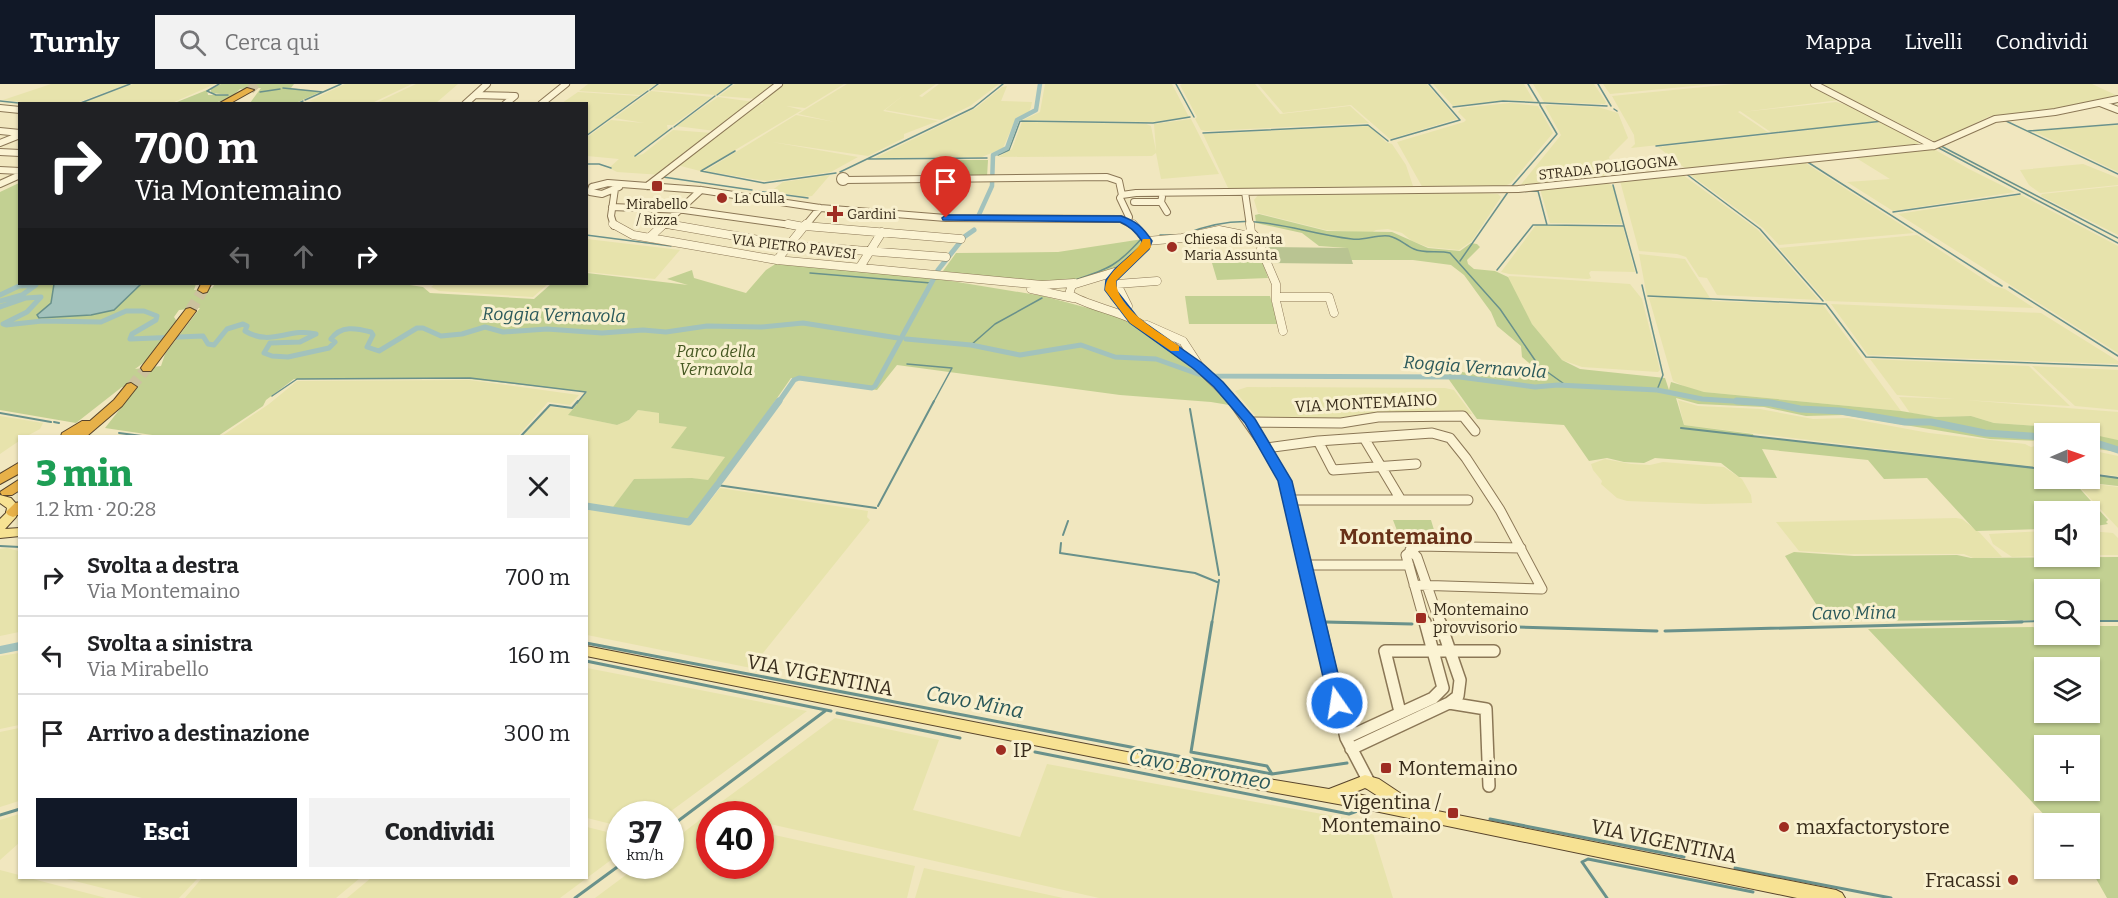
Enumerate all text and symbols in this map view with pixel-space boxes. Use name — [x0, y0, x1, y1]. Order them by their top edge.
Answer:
search box — [155, 15, 575, 69]
text: Turnly — [30, 26, 119, 59]
icon: search — [176, 26, 209, 59]
text: Cerca qui — [224, 29, 319, 56]
text: Mappa — [1805, 29, 1872, 55]
text: Livelli — [1905, 29, 1962, 55]
text: Condividi — [1995, 29, 2088, 55]
text: 700 m — [135, 124, 258, 174]
icon: right — [36, 126, 114, 204]
street label: STRADA POLIGOGNA — [1538, 152, 1678, 184]
pin — [920, 156, 971, 218]
icon: arrive — [929, 165, 962, 198]
text: Via Montemaino — [135, 175, 342, 207]
marker: Mirabello / Rizza — [650, 179, 664, 193]
place label: La Culla — [734, 190, 785, 207]
marker: La Culla — [715, 191, 729, 205]
place label: Mirabello / Rizza — [626, 196, 688, 229]
place label: Gardini — [847, 206, 896, 223]
marker: Gardini — [828, 207, 842, 221]
street label: VIA PIETRO PAVESI — [731, 231, 857, 263]
place label: Chiesa di Santa Maria Assunta — [1184, 231, 1283, 264]
icon: left — [224, 240, 257, 273]
icon: ahead — [287, 240, 320, 273]
icon: right — [350, 240, 383, 273]
marker: Chiesa di Santa Maria Assunta — [1165, 240, 1179, 254]
water label: Roggia Vernavola — [482, 303, 626, 327]
park label: Parco della Vernavola — [676, 342, 756, 379]
water label: Roggia Vernavola — [1403, 351, 1547, 383]
street label: VIA MONTEMAINO — [1294, 390, 1438, 416]
north arrow — [2034, 423, 2100, 489]
map controls — [2034, 423, 2100, 879]
text: 3 min — [36, 452, 132, 496]
button: close — [507, 455, 570, 518]
text: 1.2 km · 20:28 — [36, 497, 157, 521]
button: sound — [2034, 501, 2100, 567]
district label: Montemaino — [1339, 523, 1473, 550]
text: Svolta a destra — [87, 552, 239, 579]
icon: right — [36, 561, 69, 594]
text: 700 m — [506, 564, 570, 591]
text: Via Montemaino — [87, 579, 240, 603]
button: search — [2034, 579, 2100, 645]
place label: Montemaino provvisorio — [1433, 600, 1529, 637]
water label: Cavo Mina — [1811, 601, 1897, 625]
marker: Montemaino provvisorio — [1414, 611, 1428, 625]
text: Svolta a sinistra — [87, 630, 253, 657]
icon: left — [36, 639, 69, 672]
text: 160 m — [509, 642, 570, 669]
street label: VIA VIGENTINA — [745, 649, 896, 701]
text: Via Mirabello — [87, 657, 209, 681]
button: layers — [2034, 657, 2100, 723]
position arrow — [1305, 671, 1369, 735]
water label: Cavo Mina — [924, 680, 1026, 724]
icon: arrive — [36, 717, 69, 750]
text: Arrivo a destinazione — [87, 720, 310, 747]
text: 300 m — [504, 720, 570, 747]
button: + — [2034, 735, 2100, 801]
place label: IP — [1013, 738, 1032, 762]
water label: Cavo Borromeo — [1127, 742, 1273, 796]
marker: IP — [994, 743, 1008, 757]
place label: Montemaino — [1398, 756, 1518, 780]
marker: Montemaino — [1379, 761, 1393, 775]
place label: Vigentina / Montemaino — [1321, 790, 1442, 837]
button: Esci — [36, 798, 297, 867]
button: Condividi — [309, 798, 570, 867]
speed limit sign: 40 — [696, 801, 774, 879]
marker: Vigentina / Montemaino — [1446, 806, 1460, 820]
button: − — [2034, 813, 2100, 879]
street label: VIA VIGENTINA — [1589, 814, 1740, 868]
text: 37 — [628, 815, 662, 851]
place label: maxfactorystore — [1796, 815, 1950, 839]
marker: maxfactorystore — [1777, 820, 1791, 834]
text: km/h — [626, 846, 664, 864]
place label: Fracassi — [1925, 868, 2001, 892]
marker: Fracassi — [2006, 873, 2020, 887]

